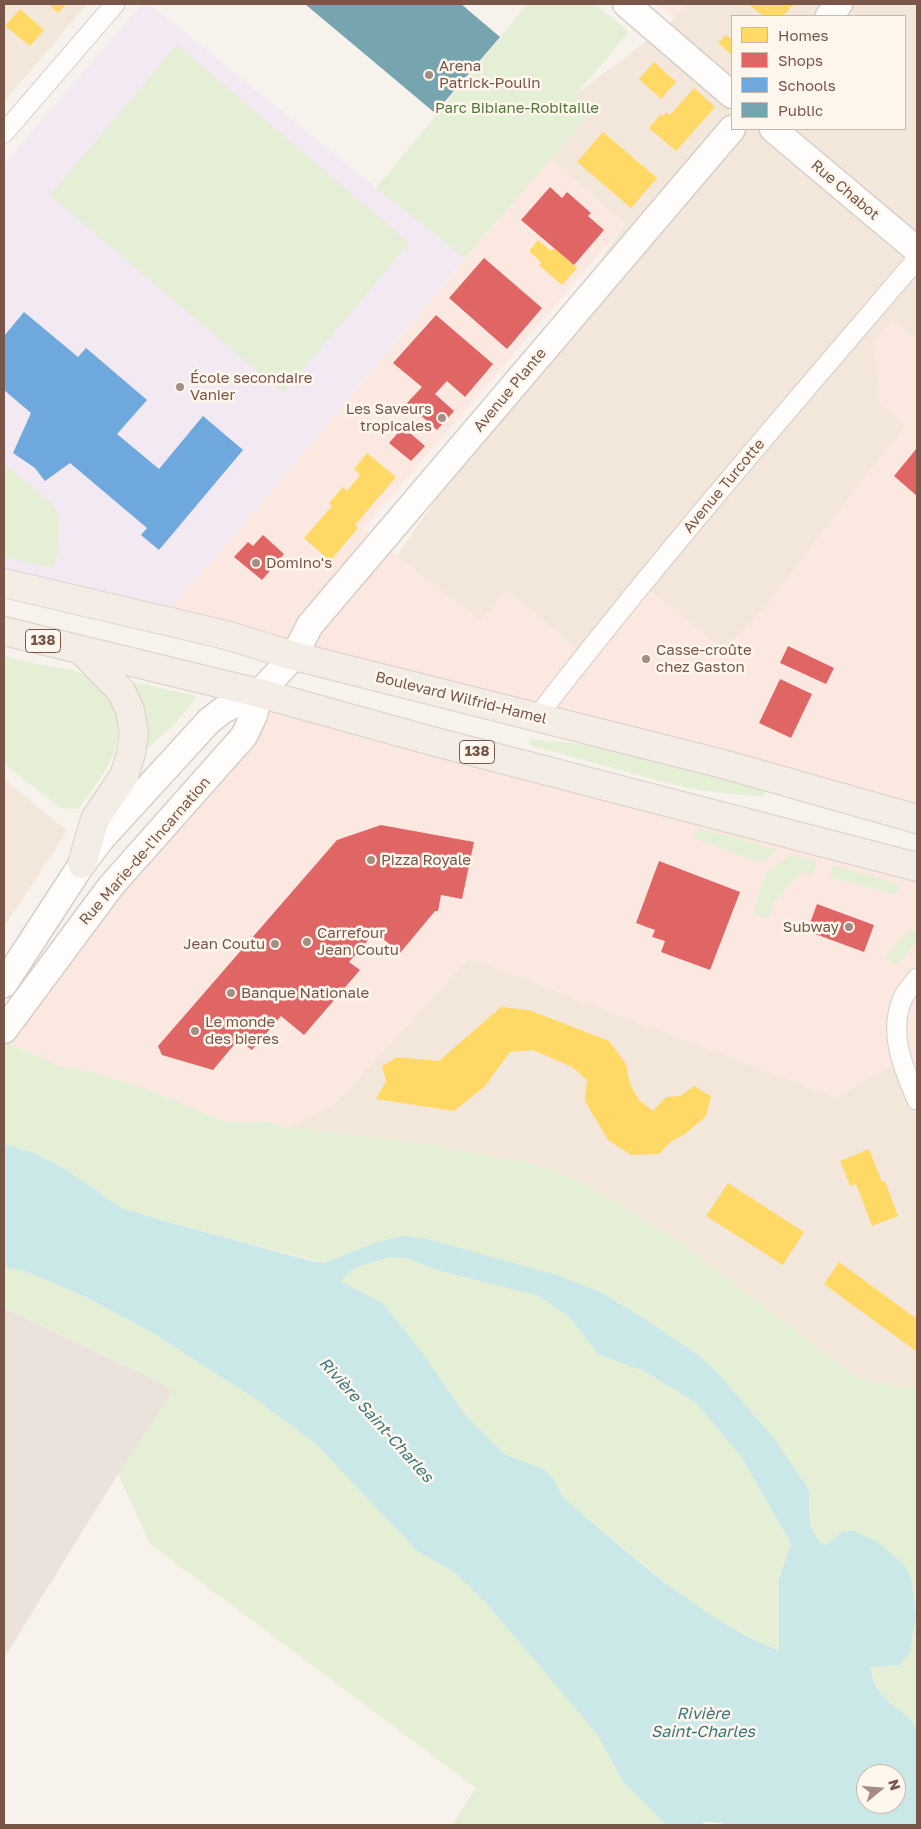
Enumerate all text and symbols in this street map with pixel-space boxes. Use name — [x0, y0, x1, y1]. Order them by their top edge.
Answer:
legend — [731, 15, 906, 130]
text: Homes — [778, 26, 828, 44]
text: Shops — [778, 51, 823, 69]
place label: Arena Patrick-Poulin — [439, 57, 540, 92]
marker: Arena Patrick-Poulin — [423, 69, 435, 81]
text: Schools — [778, 76, 836, 94]
park label: Parc Bibiane-Robitaille — [435, 99, 599, 117]
text: Public — [778, 101, 823, 119]
street label: Rue Chabot — [807, 156, 883, 224]
street label: Avenue Plante — [470, 345, 550, 435]
place label: École secondaire Vanier — [190, 369, 312, 404]
marker: École secondaire Vanier — [174, 381, 186, 393]
place label: Les Saveurs tropicales — [346, 400, 432, 435]
marker: Les Saveurs tropicales — [436, 412, 448, 424]
street label: Avenue Turcotte — [679, 435, 769, 537]
place label: Domino's — [266, 554, 332, 572]
marker: Domino's — [250, 557, 262, 569]
road number: 138 — [26, 630, 60, 652]
place label: Casse-croûte chez Gaston — [656, 641, 752, 676]
marker: Casse-croûte chez Gaston — [640, 653, 652, 665]
street label: Boulevard Wilfrid-Hamel — [373, 668, 549, 728]
road number: 138 — [460, 740, 494, 764]
street label: Rue Marie-de-l'Incarnation — [76, 773, 214, 929]
place label: Pizza Royale — [381, 851, 471, 869]
marker: Pizza Royale — [365, 854, 377, 866]
place label: Subway — [783, 918, 839, 936]
marker: Subway — [843, 921, 855, 933]
place label: Carrefour Jean Coutu — [317, 924, 399, 959]
place label: Jean Coutu — [183, 935, 265, 953]
marker: Carrefour Jean Coutu — [301, 936, 313, 948]
marker: Jean Coutu — [269, 938, 281, 950]
place label: Banque Nationale — [241, 984, 369, 1002]
marker: Banque Nationale — [225, 987, 237, 999]
place label: Le monde des bieres — [205, 1013, 279, 1048]
marker: Le monde des bieres — [189, 1025, 201, 1037]
water label: Rivière Saint-Charles — [315, 1354, 437, 1486]
water label: Rivière Saint-Charles — [651, 1704, 755, 1742]
north arrow — [856, 1764, 906, 1814]
text: N — [885, 1777, 905, 1792]

